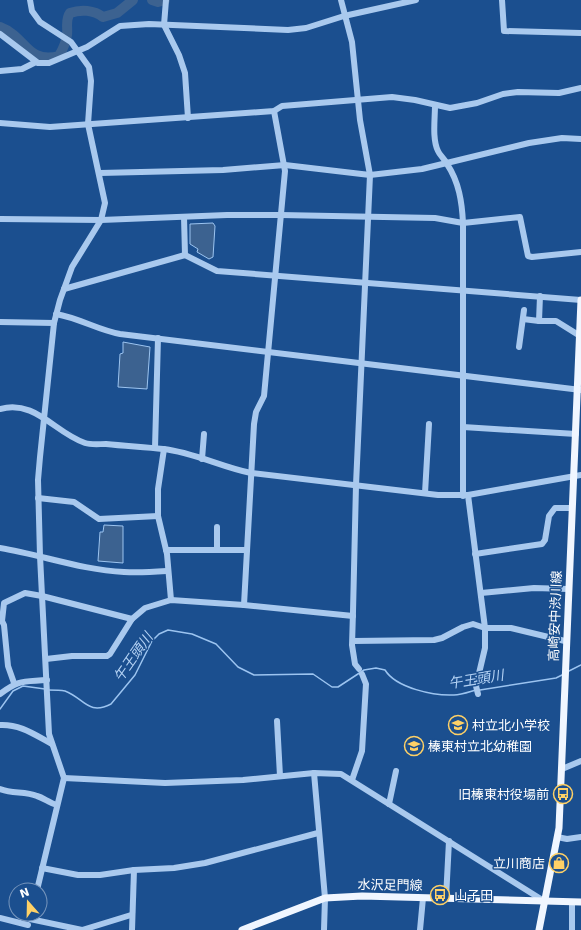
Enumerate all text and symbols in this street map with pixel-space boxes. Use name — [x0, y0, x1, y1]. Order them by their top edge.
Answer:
street label: 高崎安中渋川線 — [546, 570, 564, 662]
water label: 午王頭川 — [110, 628, 157, 685]
water label: 午王頭川 — [447, 666, 507, 691]
school or university icon: 村立北小学校 — [447, 714, 469, 736]
place label: 村立北小学校 — [472, 718, 550, 733]
school or university icon: 榛東村立北幼稚園 — [403, 735, 425, 757]
place label: 榛東村立北幼稚園 — [428, 739, 532, 754]
bus stop icon: 旧榛東村役場前 — [552, 783, 574, 805]
place label: 旧榛東村役場前 — [458, 787, 549, 802]
shop icon: 立川商店 — [548, 852, 570, 874]
place label: 立川商店 — [493, 856, 545, 871]
street label: 水沢足門線 — [357, 877, 423, 893]
north arrow — [8, 882, 48, 922]
bus stop icon: 山子田 — [429, 884, 451, 906]
text: N — [18, 885, 31, 901]
place label: 山子田 — [454, 888, 493, 903]

